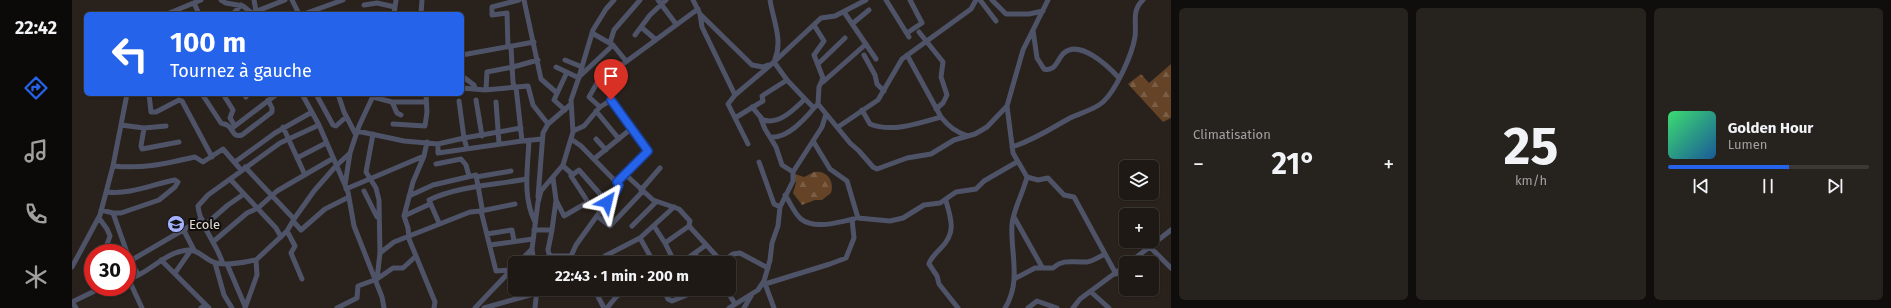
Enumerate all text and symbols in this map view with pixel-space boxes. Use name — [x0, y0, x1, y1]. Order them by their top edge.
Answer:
text: 22:42 — [15, 17, 57, 39]
text: 100 m — [170, 26, 246, 59]
icon: left — [104, 28, 156, 80]
pin — [594, 59, 628, 100]
text: Tournez à gauche — [170, 60, 312, 82]
icon: arrive — [600, 65, 622, 87]
icon: directions — [22, 74, 50, 102]
text: 25 — [1504, 115, 1558, 178]
text: Golden Hour — [1728, 119, 1813, 137]
text: Climatisation — [1193, 127, 1271, 142]
icon: music — [22, 137, 50, 165]
text: Lumen — [1728, 137, 1767, 152]
text: 21° — [1271, 146, 1316, 182]
text: − — [1193, 151, 1204, 178]
text: + — [1383, 151, 1394, 178]
map controls — [1119, 160, 1159, 296]
button: layers — [1119, 160, 1159, 200]
text: km/h — [1515, 173, 1547, 188]
icon: previous — [1690, 175, 1712, 197]
icon: pause — [1757, 175, 1779, 197]
icon: next — [1824, 175, 1846, 197]
position arrow — [586, 181, 628, 223]
icon: phone — [22, 200, 50, 228]
button: + — [1119, 208, 1159, 248]
school or university icon: Ecole — [166, 214, 186, 234]
place label: Ecole — [189, 217, 220, 232]
speed limit sign: 30 — [84, 244, 136, 296]
button: − — [1119, 256, 1159, 296]
icon: climate — [22, 263, 50, 291]
text: 22:43 · 1 min · 200 m — [555, 267, 689, 285]

